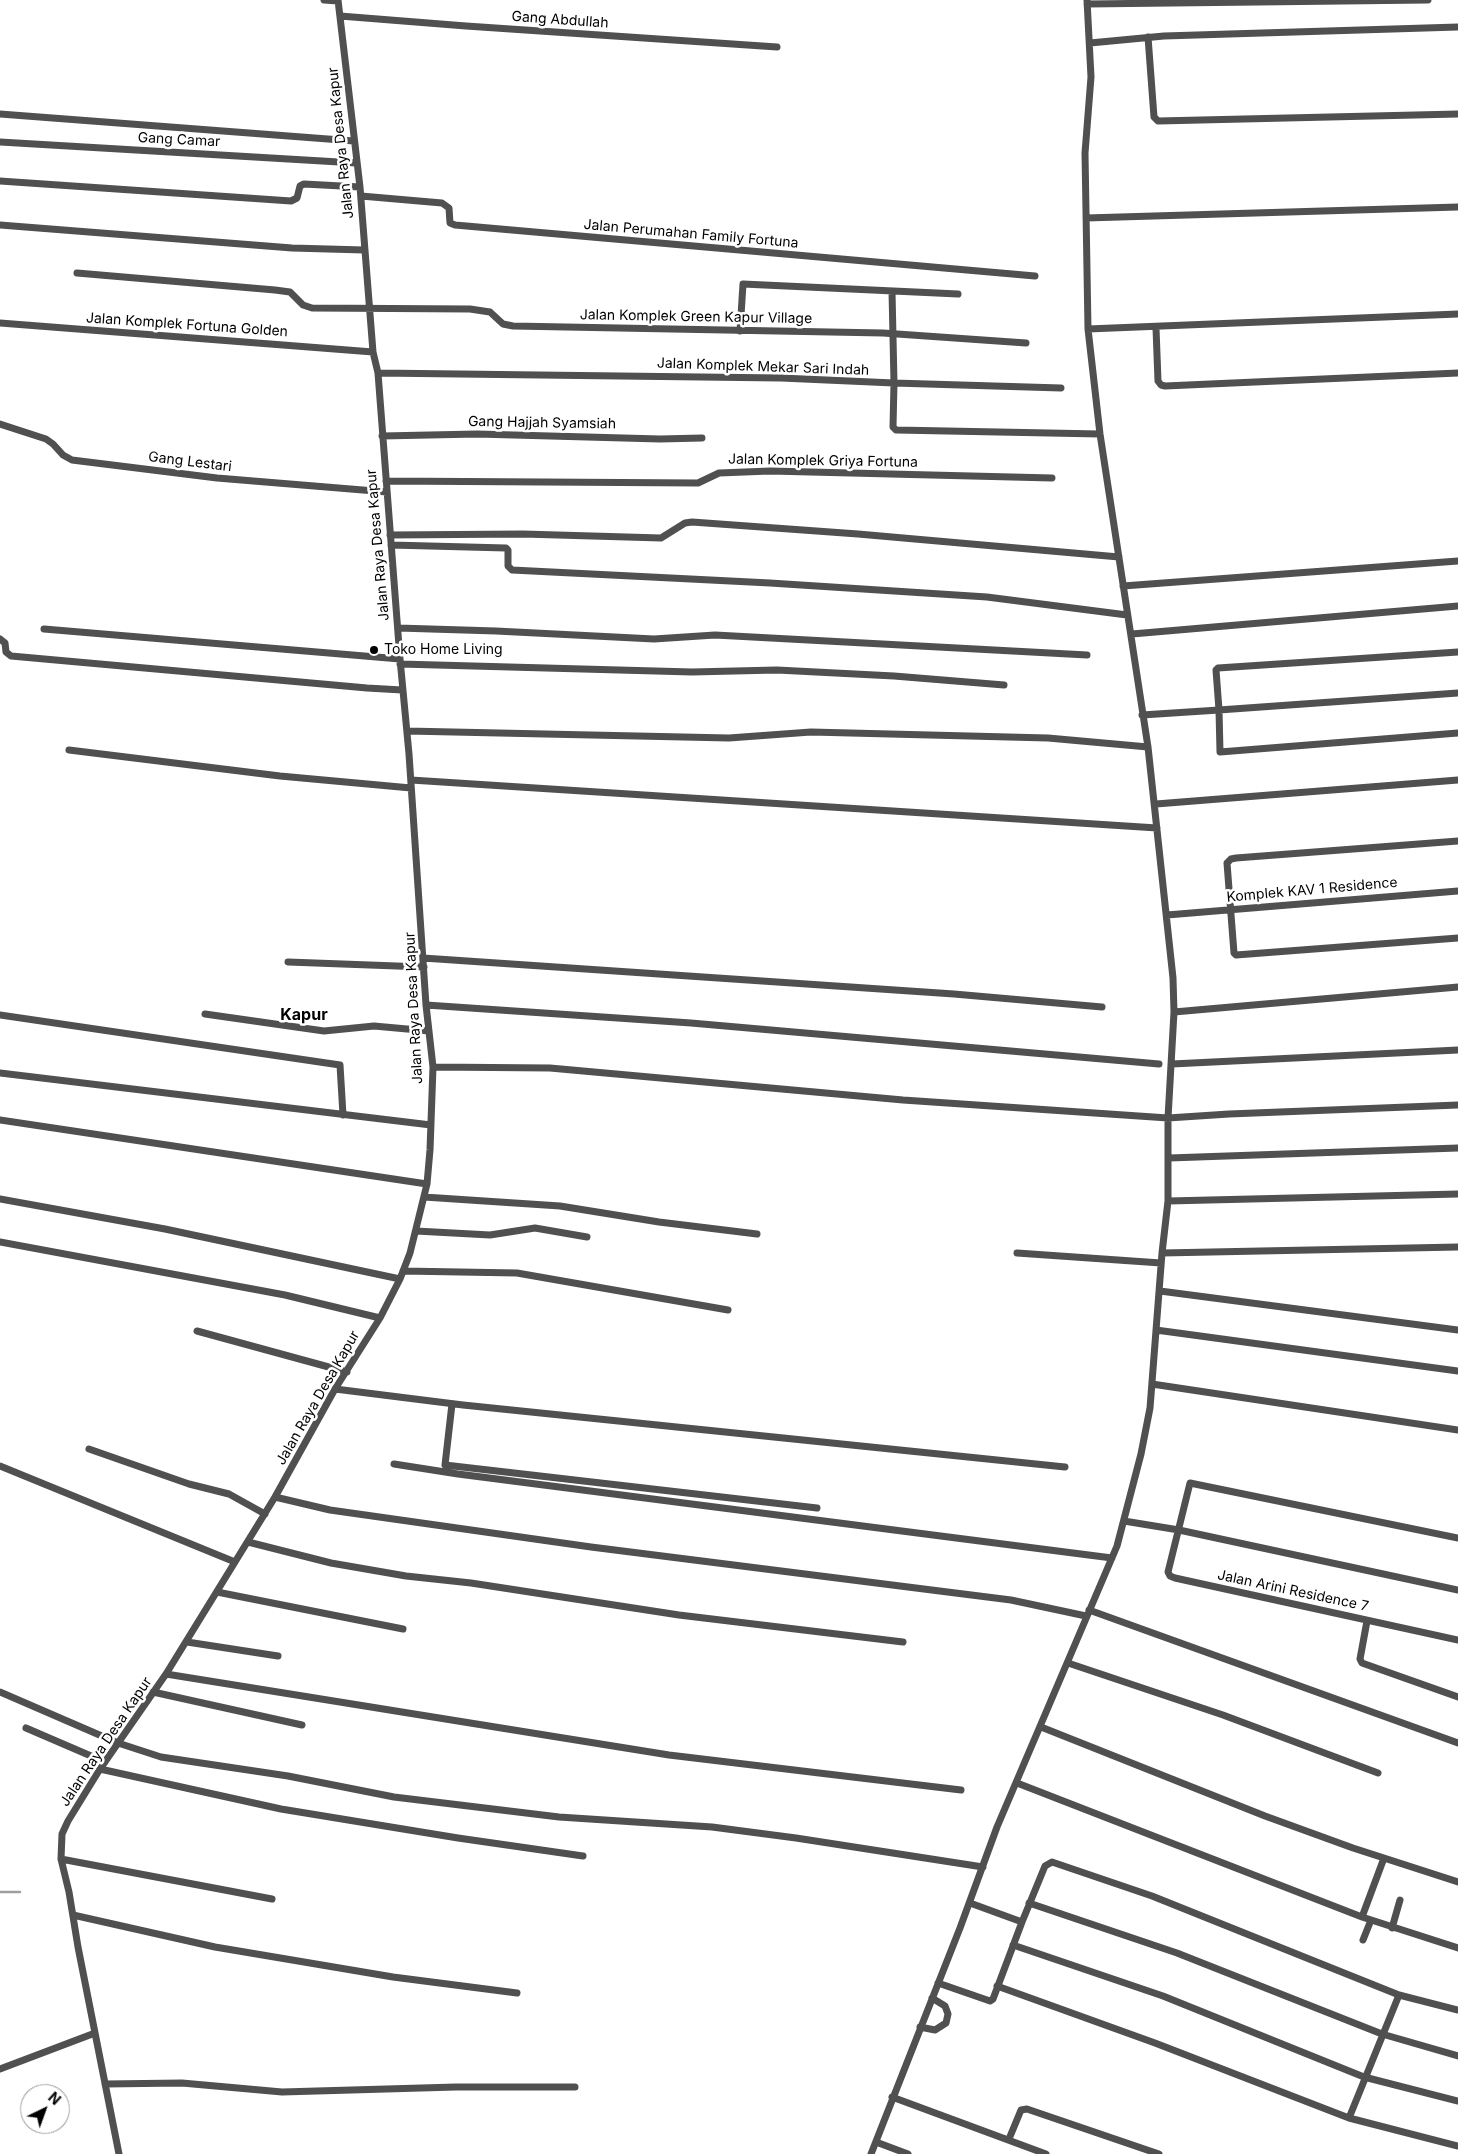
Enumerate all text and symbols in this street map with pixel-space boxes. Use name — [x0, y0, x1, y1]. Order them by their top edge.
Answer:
street label: Gang Abdullah — [511, 8, 609, 32]
street label: Jalan Raya Desa Kapur — [325, 66, 357, 220]
street label: Gang Camar — [137, 129, 221, 151]
street label: Jalan Perumahan Family Fortuna — [583, 216, 799, 252]
street label: Jalan Komplek Green Kapur Village — [580, 307, 812, 327]
street label: Jalan Komplek Fortuna Golden — [85, 310, 289, 340]
street label: Jalan Komplek Mekar Sari Indah — [657, 355, 869, 379]
street label: Gang Hajjah Syamsiah — [468, 413, 616, 433]
street label: Gang Lestari — [147, 449, 233, 475]
street label: Jalan Komplek Griya Fortuna — [728, 451, 918, 471]
street label: Jalan Raya Desa Kapur — [363, 468, 393, 622]
place label: Toko Home Living — [384, 642, 503, 658]
marker: Toko Home Living — [368, 644, 380, 656]
street label: Komplek KAV 1 Residence — [1226, 874, 1398, 906]
street label: Jalan Raya Desa Kapur — [402, 931, 426, 1085]
district label: Kapur — [280, 1005, 328, 1025]
street label: Jalan Raya Desa Kapur — [273, 1328, 363, 1468]
street label: Jalan Arini Residence 7 — [1216, 1567, 1370, 1615]
street label: Jalan Raya Desa Kapur — [56, 1674, 156, 1810]
north arrow — [20, 2084, 70, 2134]
text: N — [45, 2088, 64, 2108]

